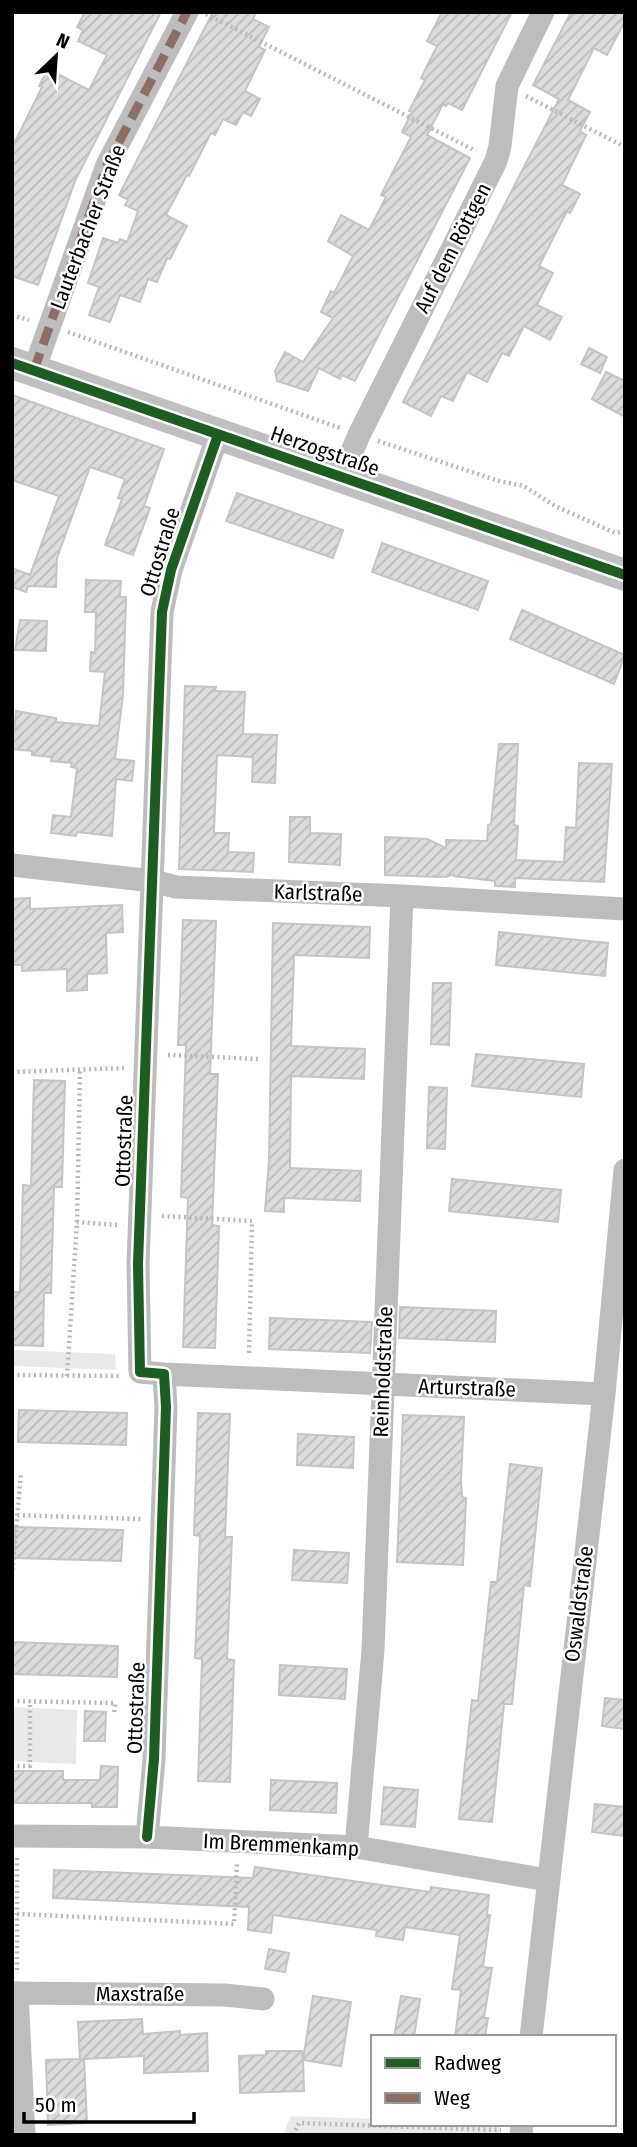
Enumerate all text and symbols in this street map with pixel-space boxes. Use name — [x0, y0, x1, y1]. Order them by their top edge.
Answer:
north arrow — [21, 21, 91, 91]
text: N — [53, 28, 73, 54]
street label: Lauterbacher Straße — [45, 141, 131, 313]
street label: Auf dem Röttgen — [409, 179, 497, 317]
street label: Herzogstraße — [267, 420, 383, 482]
street label: Ottostraße — [134, 504, 186, 600]
street label: Karlstraße — [273, 878, 363, 908]
street label: Ottostraße — [109, 1095, 139, 1187]
street label: Reinholdstraße — [368, 1306, 398, 1438]
street label: Arturstraße — [418, 1373, 516, 1403]
street label: Oswaldstraße — [559, 1545, 599, 1663]
street label: Ottostraße — [121, 1662, 151, 1754]
street label: Im Bremmenkamp — [202, 1828, 360, 1862]
street label: Maxstraße — [96, 1981, 184, 2007]
legend — [371, 2035, 616, 2126]
text: Radweg — [434, 2050, 501, 2076]
scale bar — [24, 2080, 194, 2124]
text: Weg — [434, 2085, 470, 2111]
text: 50 m — [35, 2092, 77, 2118]

